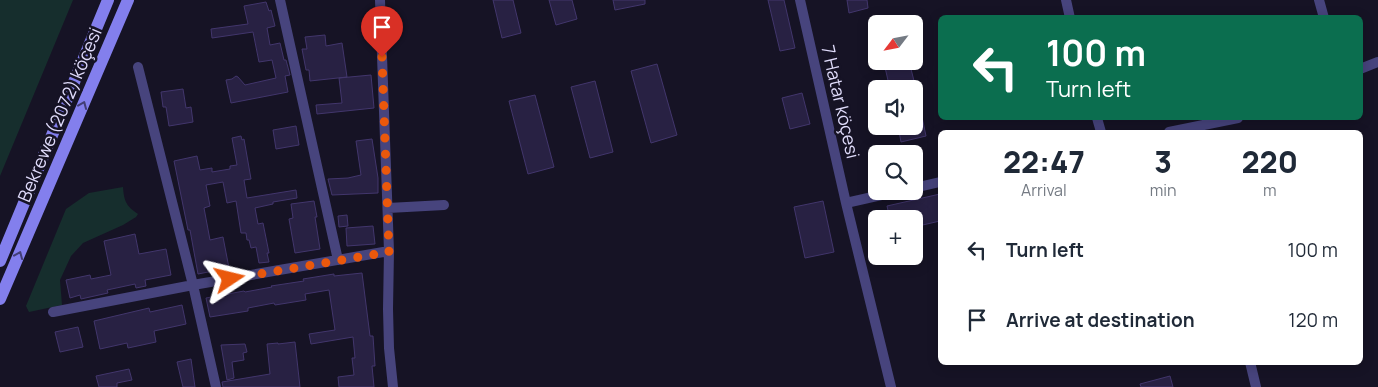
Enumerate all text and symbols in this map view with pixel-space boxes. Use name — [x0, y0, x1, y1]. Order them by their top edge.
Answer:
pin — [361, 6, 403, 57]
icon: arrive — [368, 13, 396, 41]
north arrow — [868, 15, 922, 70]
map controls — [868, 15, 923, 265]
street label: Bekrewe (2072) köçesi — [11, 24, 107, 205]
text: 100 m — [1046, 29, 1146, 77]
icon: left — [963, 35, 1028, 100]
street label: 7 Hatar köçesi — [816, 43, 866, 161]
text: Turn left — [1046, 74, 1131, 104]
button: sound — [868, 80, 923, 135]
one-way arrow — [77, 101, 87, 110]
text: 22:47 — [1003, 141, 1085, 182]
text: 3 — [1154, 141, 1172, 182]
text: 220 — [1242, 141, 1298, 182]
button: search — [868, 145, 923, 200]
text: Arrival — [1021, 179, 1067, 201]
text: min — [1150, 179, 1177, 201]
text: m — [1263, 179, 1277, 201]
button: + — [868, 210, 923, 265]
icon: left — [963, 236, 991, 264]
text: Turn left — [1006, 237, 1084, 263]
text: 100 m — [1287, 237, 1338, 263]
one-way arrow — [13, 251, 24, 260]
position arrow — [203, 252, 255, 304]
icon: arrive — [963, 306, 991, 334]
text: Arrive at destination — [1006, 307, 1195, 333]
text: 120 m — [1288, 307, 1338, 333]

